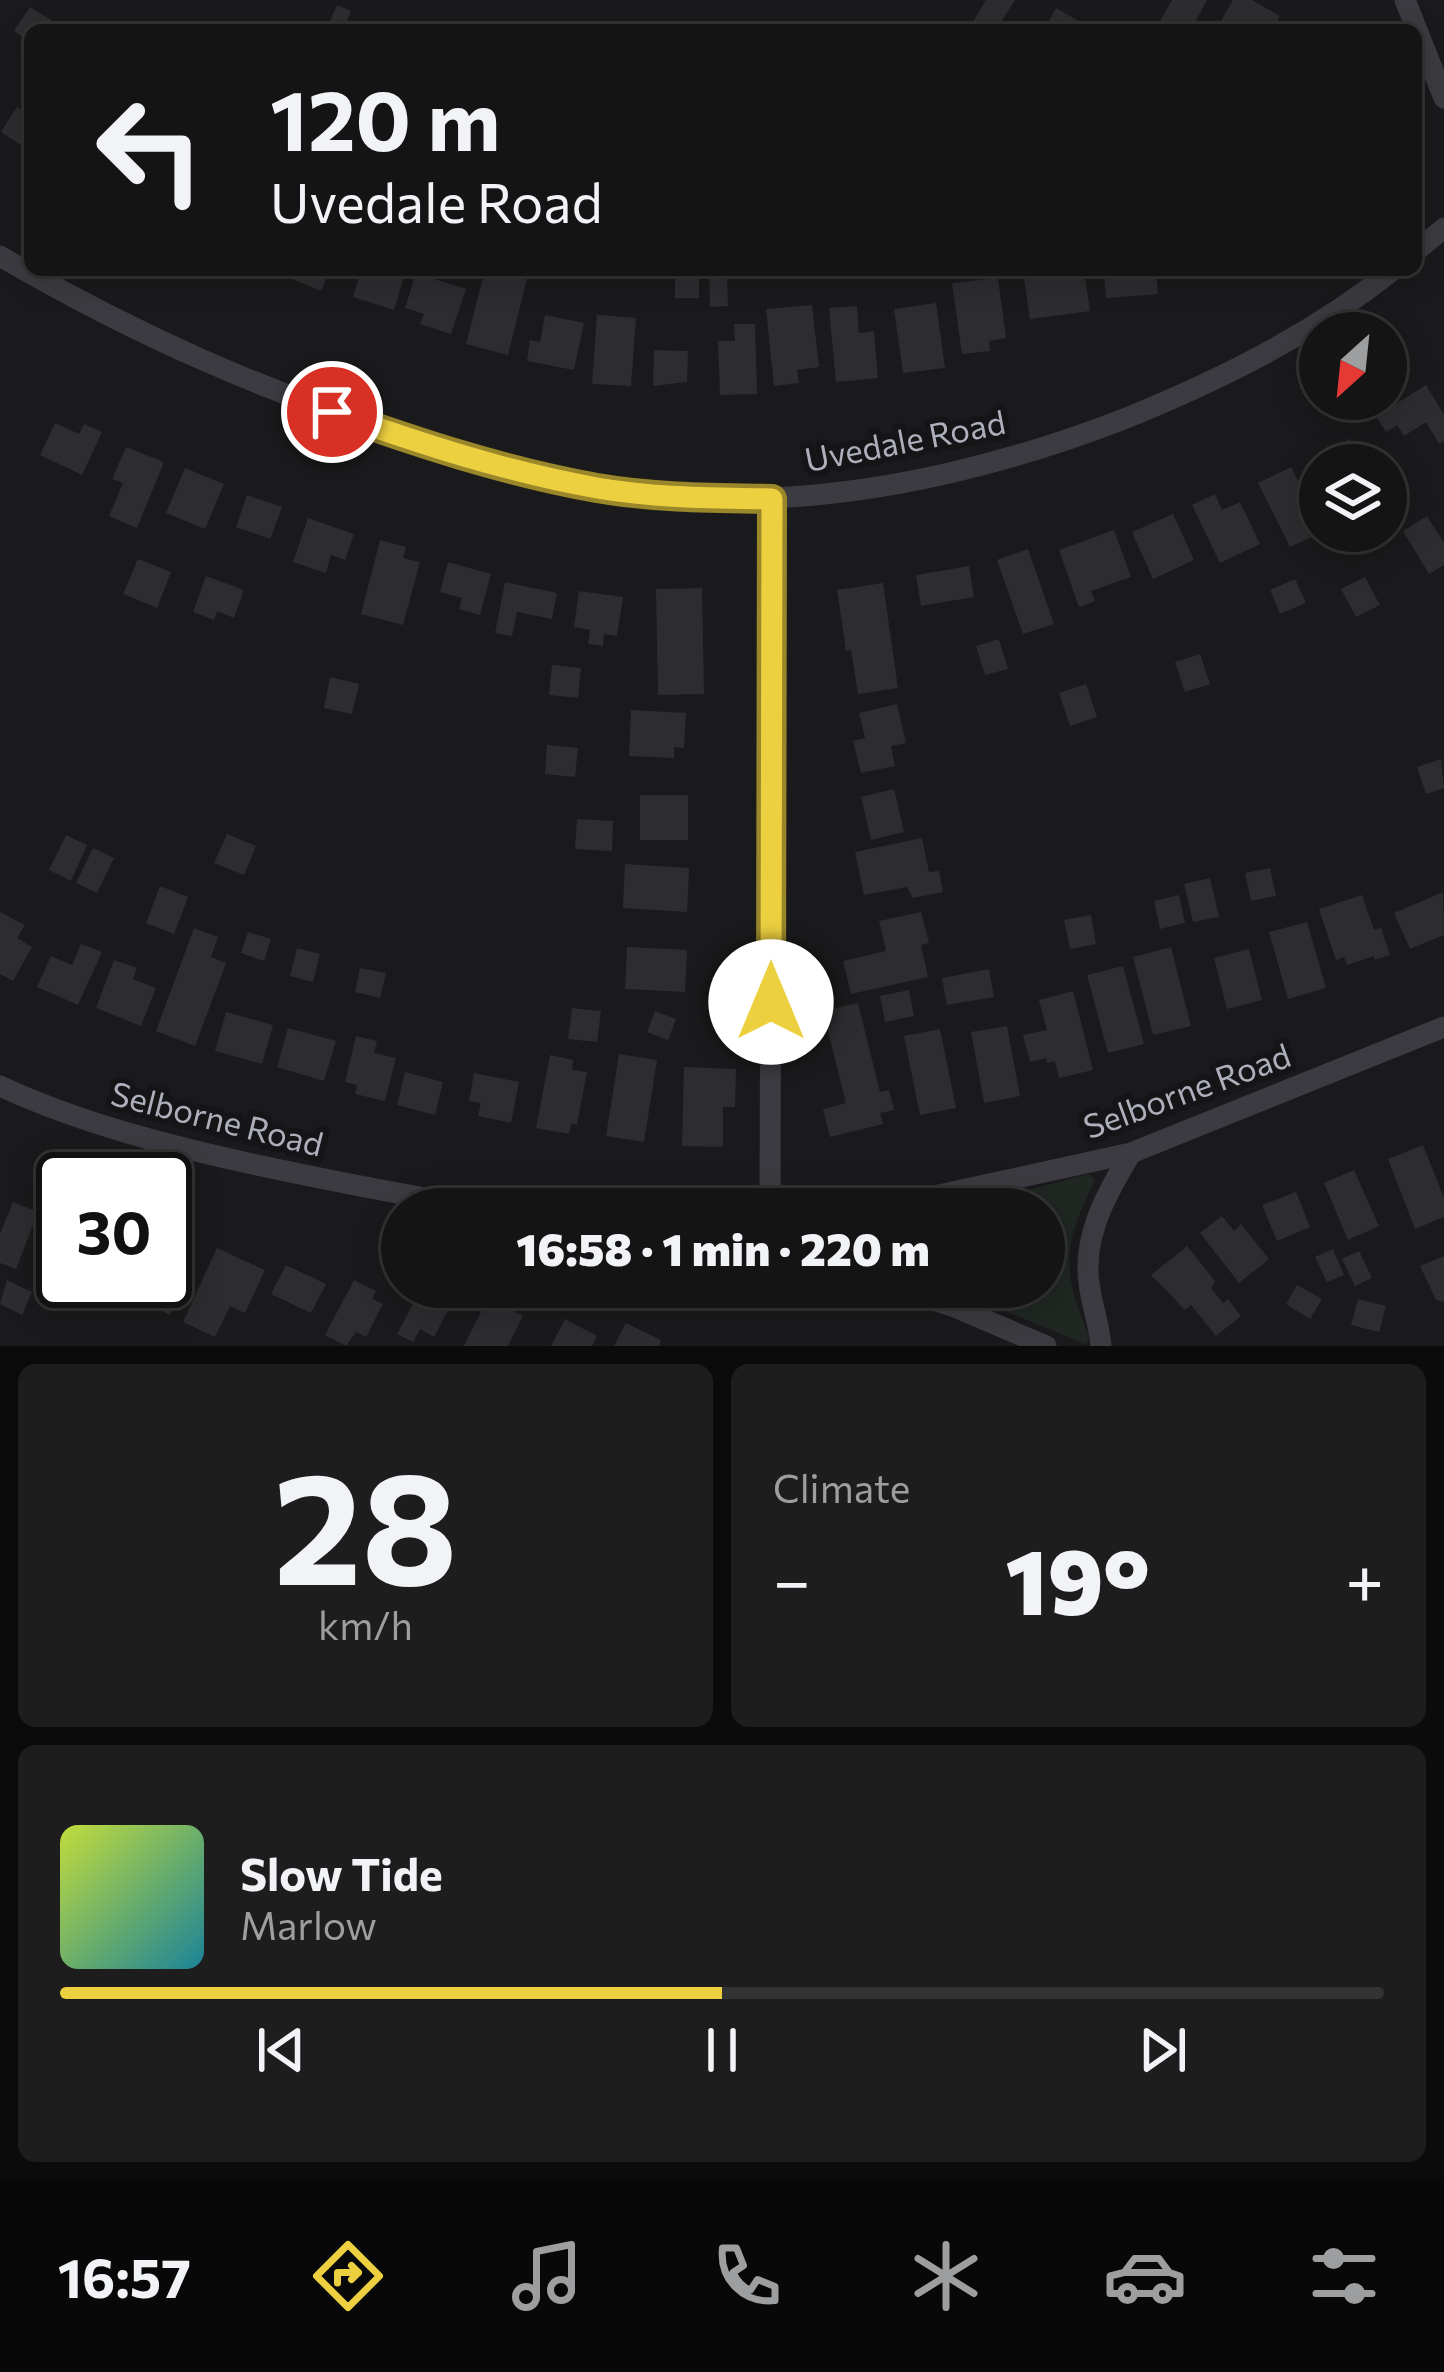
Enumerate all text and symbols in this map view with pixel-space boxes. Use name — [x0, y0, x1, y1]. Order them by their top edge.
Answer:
text: 120 m — [270, 66, 500, 168]
icon: left — [72, 72, 228, 228]
text: Uvedale Road — [270, 168, 603, 234]
north arrow — [1299, 312, 1407, 420]
map controls — [1299, 312, 1407, 552]
pin — [281, 361, 383, 463]
icon: arrive — [299, 379, 365, 445]
street label: Uvedale Road — [801, 400, 1008, 479]
button: layers — [1299, 444, 1407, 552]
position arrow — [708, 939, 834, 1065]
street label: Selborne Road — [1077, 1033, 1296, 1146]
street label: Selborne Road — [107, 1071, 328, 1164]
speed limit sign: 30 — [36, 1152, 192, 1308]
text: 16:58 · 1 min · 220 m — [516, 1220, 930, 1275]
text: 28 — [273, 1426, 458, 1617]
text: Climate — [773, 1463, 910, 1511]
text: 19° — [1006, 1523, 1150, 1634]
text: − — [773, 1538, 811, 1619]
text: + — [1345, 1538, 1384, 1619]
text: km/h — [318, 1600, 413, 1648]
text: Slow Tide — [240, 1845, 443, 1900]
text: Marlow — [240, 1900, 377, 1948]
icon: previous — [248, 2017, 314, 2083]
icon: pause — [689, 2017, 755, 2083]
icon: next — [1130, 2017, 1196, 2083]
icon: directions — [306, 2234, 390, 2318]
icon: music — [505, 2234, 589, 2318]
icon: phone — [705, 2234, 789, 2318]
icon: climate — [904, 2234, 988, 2318]
icon: car — [1103, 2234, 1187, 2318]
icon: filters — [1302, 2234, 1386, 2318]
text: 16:57 — [58, 2243, 191, 2309]

